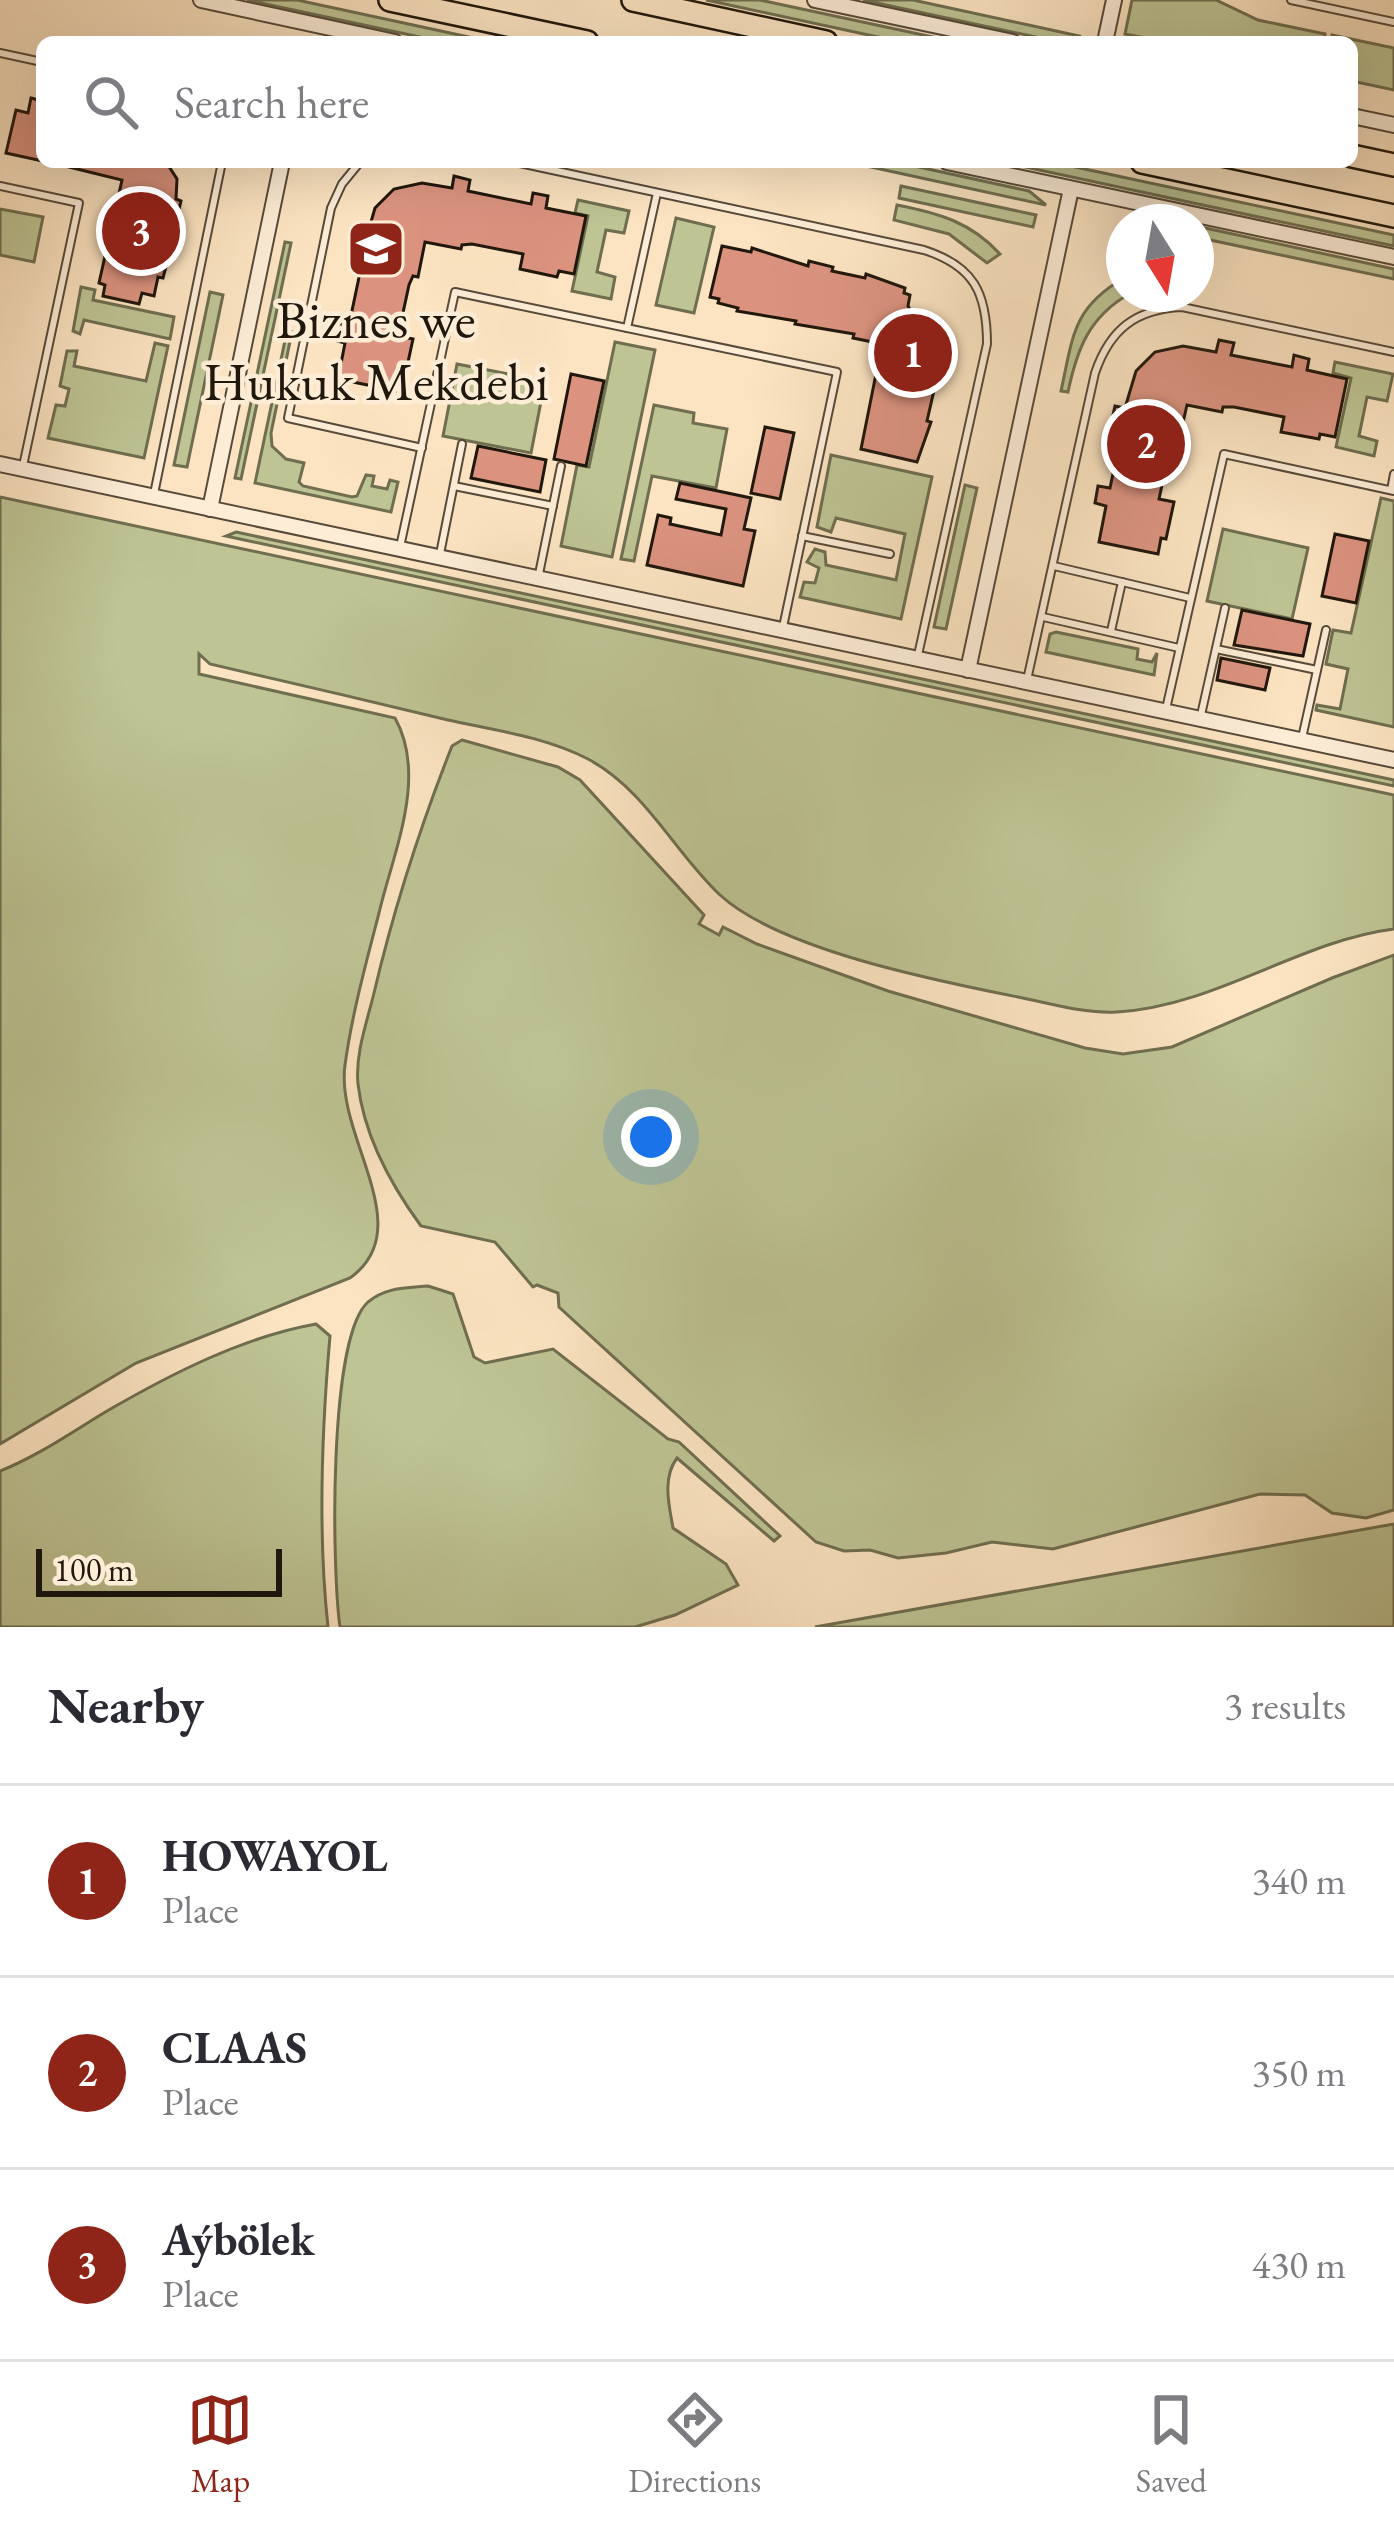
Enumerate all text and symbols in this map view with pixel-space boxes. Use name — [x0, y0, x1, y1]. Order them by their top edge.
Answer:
search box — [36, 36, 1358, 168]
icon: search — [78, 69, 144, 135]
text: Search here — [174, 73, 369, 131]
pin: 3 — [102, 186, 180, 276]
north arrow — [1106, 204, 1214, 312]
school or university icon: Biznes we Hukuk Mekdebi — [345, 218, 407, 280]
place label: Biznes we Hukuk Mekdebi — [203, 284, 549, 416]
pin: 1 — [874, 308, 952, 398]
pin: 2 — [1107, 399, 1185, 489]
your location — [621, 1107, 681, 1167]
scale bar — [36, 1543, 282, 1596]
text: 100 m — [54, 1548, 134, 1591]
text: Nearby — [48, 1672, 204, 1738]
text: 3 results — [1224, 1680, 1346, 1731]
text: HOWAYOL — [162, 1826, 388, 1884]
text: 1 — [77, 1855, 97, 1906]
text: 340 m — [1252, 1855, 1346, 1906]
text: Place — [162, 1884, 239, 1935]
text: CLAAS — [162, 2018, 307, 2076]
text: 2 — [77, 2047, 97, 2098]
text: 350 m — [1252, 2047, 1346, 2098]
text: Place — [162, 2076, 239, 2127]
text: Aýbölek — [162, 2210, 315, 2268]
text: 3 — [77, 2239, 97, 2290]
text: 430 m — [1252, 2239, 1346, 2290]
text: Place — [162, 2268, 239, 2319]
tab: Map — [187, 2387, 253, 2502]
tab: Directions — [628, 2387, 761, 2502]
tab: Saved — [1136, 2387, 1207, 2502]

